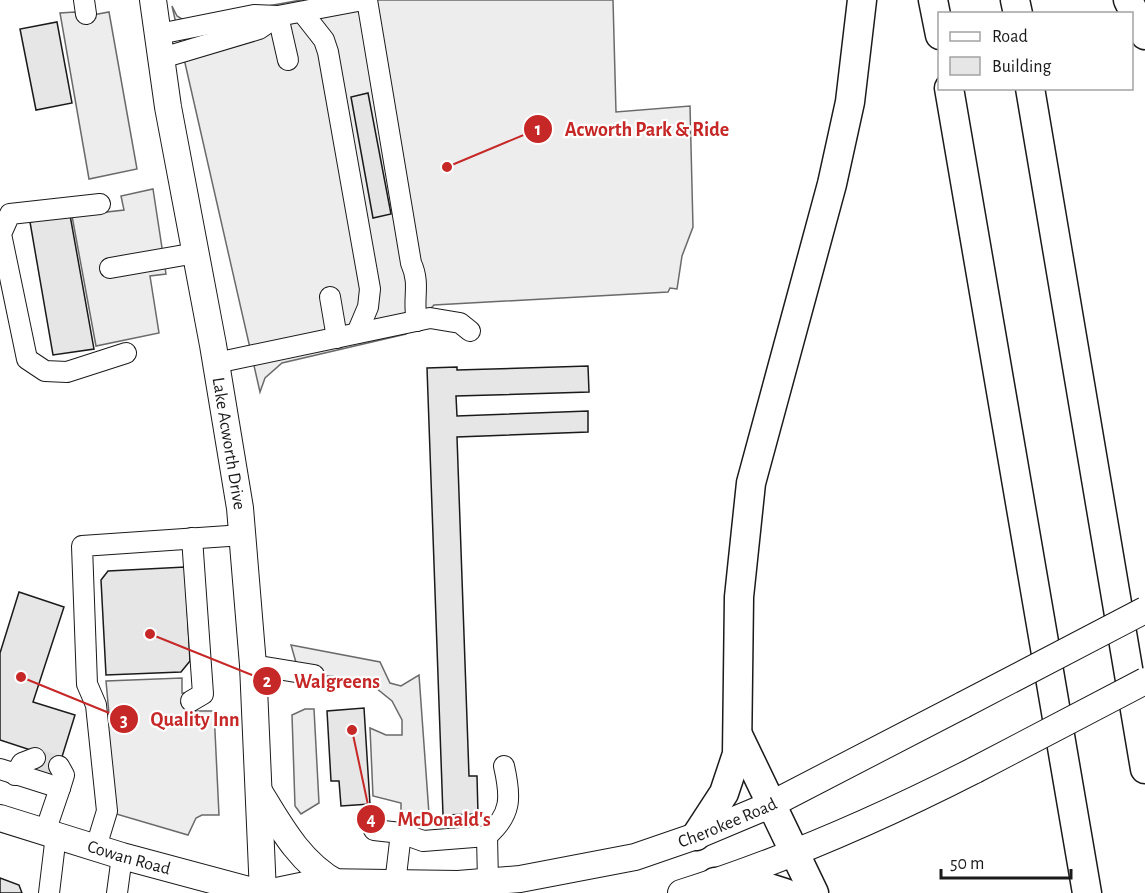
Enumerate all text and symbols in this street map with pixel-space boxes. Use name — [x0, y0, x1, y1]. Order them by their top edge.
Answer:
legend — [938, 12, 1133, 90]
text: Road — [992, 28, 1028, 46]
text: Building — [992, 58, 1052, 76]
callout: Acworth Park & Ride — [523, 110, 741, 148]
text: Acworth Park & Ride — [565, 120, 729, 140]
text: 1 — [535, 121, 541, 139]
street label: Lake Acworth Drive — [208, 376, 248, 511]
callout: Walgreens — [252, 662, 392, 700]
text: Walgreens — [294, 672, 380, 692]
text: 2 — [263, 673, 272, 691]
callout: Quality Inn — [109, 700, 252, 738]
text: Quality Inn — [150, 710, 240, 731]
text: 3 — [120, 712, 128, 730]
street label: Cherokee Road — [676, 795, 780, 851]
callout: McDonald's — [356, 800, 503, 838]
text: McDonald's — [397, 810, 491, 830]
text: 4 — [366, 811, 376, 829]
street label: Cowan Road — [85, 838, 172, 879]
scale bar — [941, 842, 1072, 880]
text: 50 m — [950, 855, 984, 873]

